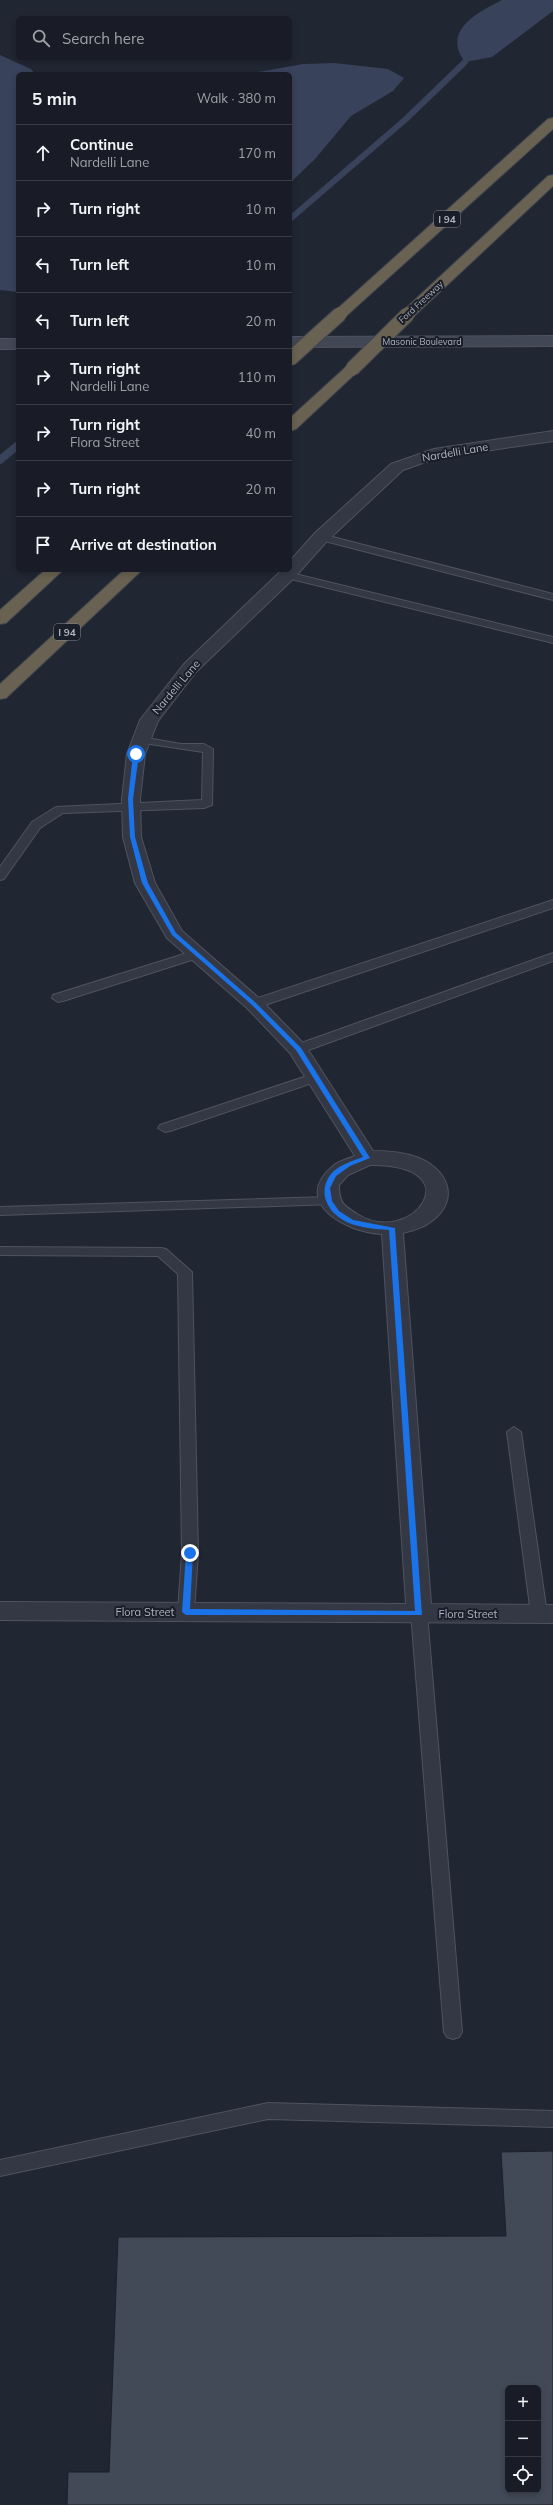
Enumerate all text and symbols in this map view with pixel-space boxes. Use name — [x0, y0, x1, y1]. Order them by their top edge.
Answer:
search box — [16, 16, 292, 60]
icon: search — [30, 27, 52, 49]
text: Search here — [62, 29, 144, 48]
text: 5 min — [32, 88, 77, 109]
text: Walk · 380 m — [197, 90, 276, 106]
text: Continue — [70, 135, 133, 154]
icon: ahead — [32, 142, 54, 164]
text: 170 m — [238, 145, 276, 161]
text: Nardelli Lane — [70, 154, 149, 170]
icon: right — [32, 198, 54, 220]
text: Turn right — [70, 199, 140, 218]
text: 10 m — [246, 201, 276, 217]
road number: I 94 — [434, 211, 460, 227]
icon: left — [32, 254, 54, 276]
text: Turn left — [70, 255, 129, 274]
text: 10 m — [246, 257, 276, 273]
street label: Ford Freeway — [396, 278, 446, 326]
icon: left — [32, 310, 54, 332]
text: Turn left — [70, 311, 129, 330]
text: 20 m — [246, 313, 276, 329]
street label: Masonic Boulevard — [382, 336, 462, 347]
text: Turn right — [70, 359, 140, 378]
icon: right — [32, 366, 54, 388]
text: 110 m — [238, 369, 276, 385]
text: Nardelli Lane — [70, 378, 149, 394]
text: Turn right — [70, 415, 140, 434]
icon: right — [32, 422, 54, 444]
text: 40 m — [246, 425, 276, 441]
text: Flora Street — [70, 434, 140, 450]
street label: Nardelli Lane — [421, 439, 489, 465]
icon: right — [32, 478, 54, 500]
text: Turn right — [70, 479, 140, 498]
text: 20 m — [246, 481, 276, 497]
icon: arrive — [32, 534, 54, 556]
text: Arrive at destination — [70, 535, 217, 554]
road number: I 94 — [54, 624, 80, 640]
street label: Nardelli Lane — [149, 657, 203, 717]
route start — [127, 745, 145, 763]
route end — [181, 1544, 199, 1562]
street label: Flora Street — [116, 1605, 175, 1619]
street label: Flora Street — [439, 1607, 498, 1621]
map controls — [505, 2385, 541, 2493]
button: + — [505, 2385, 541, 2421]
button: − — [505, 2421, 541, 2457]
button: locate — [505, 2457, 541, 2493]

